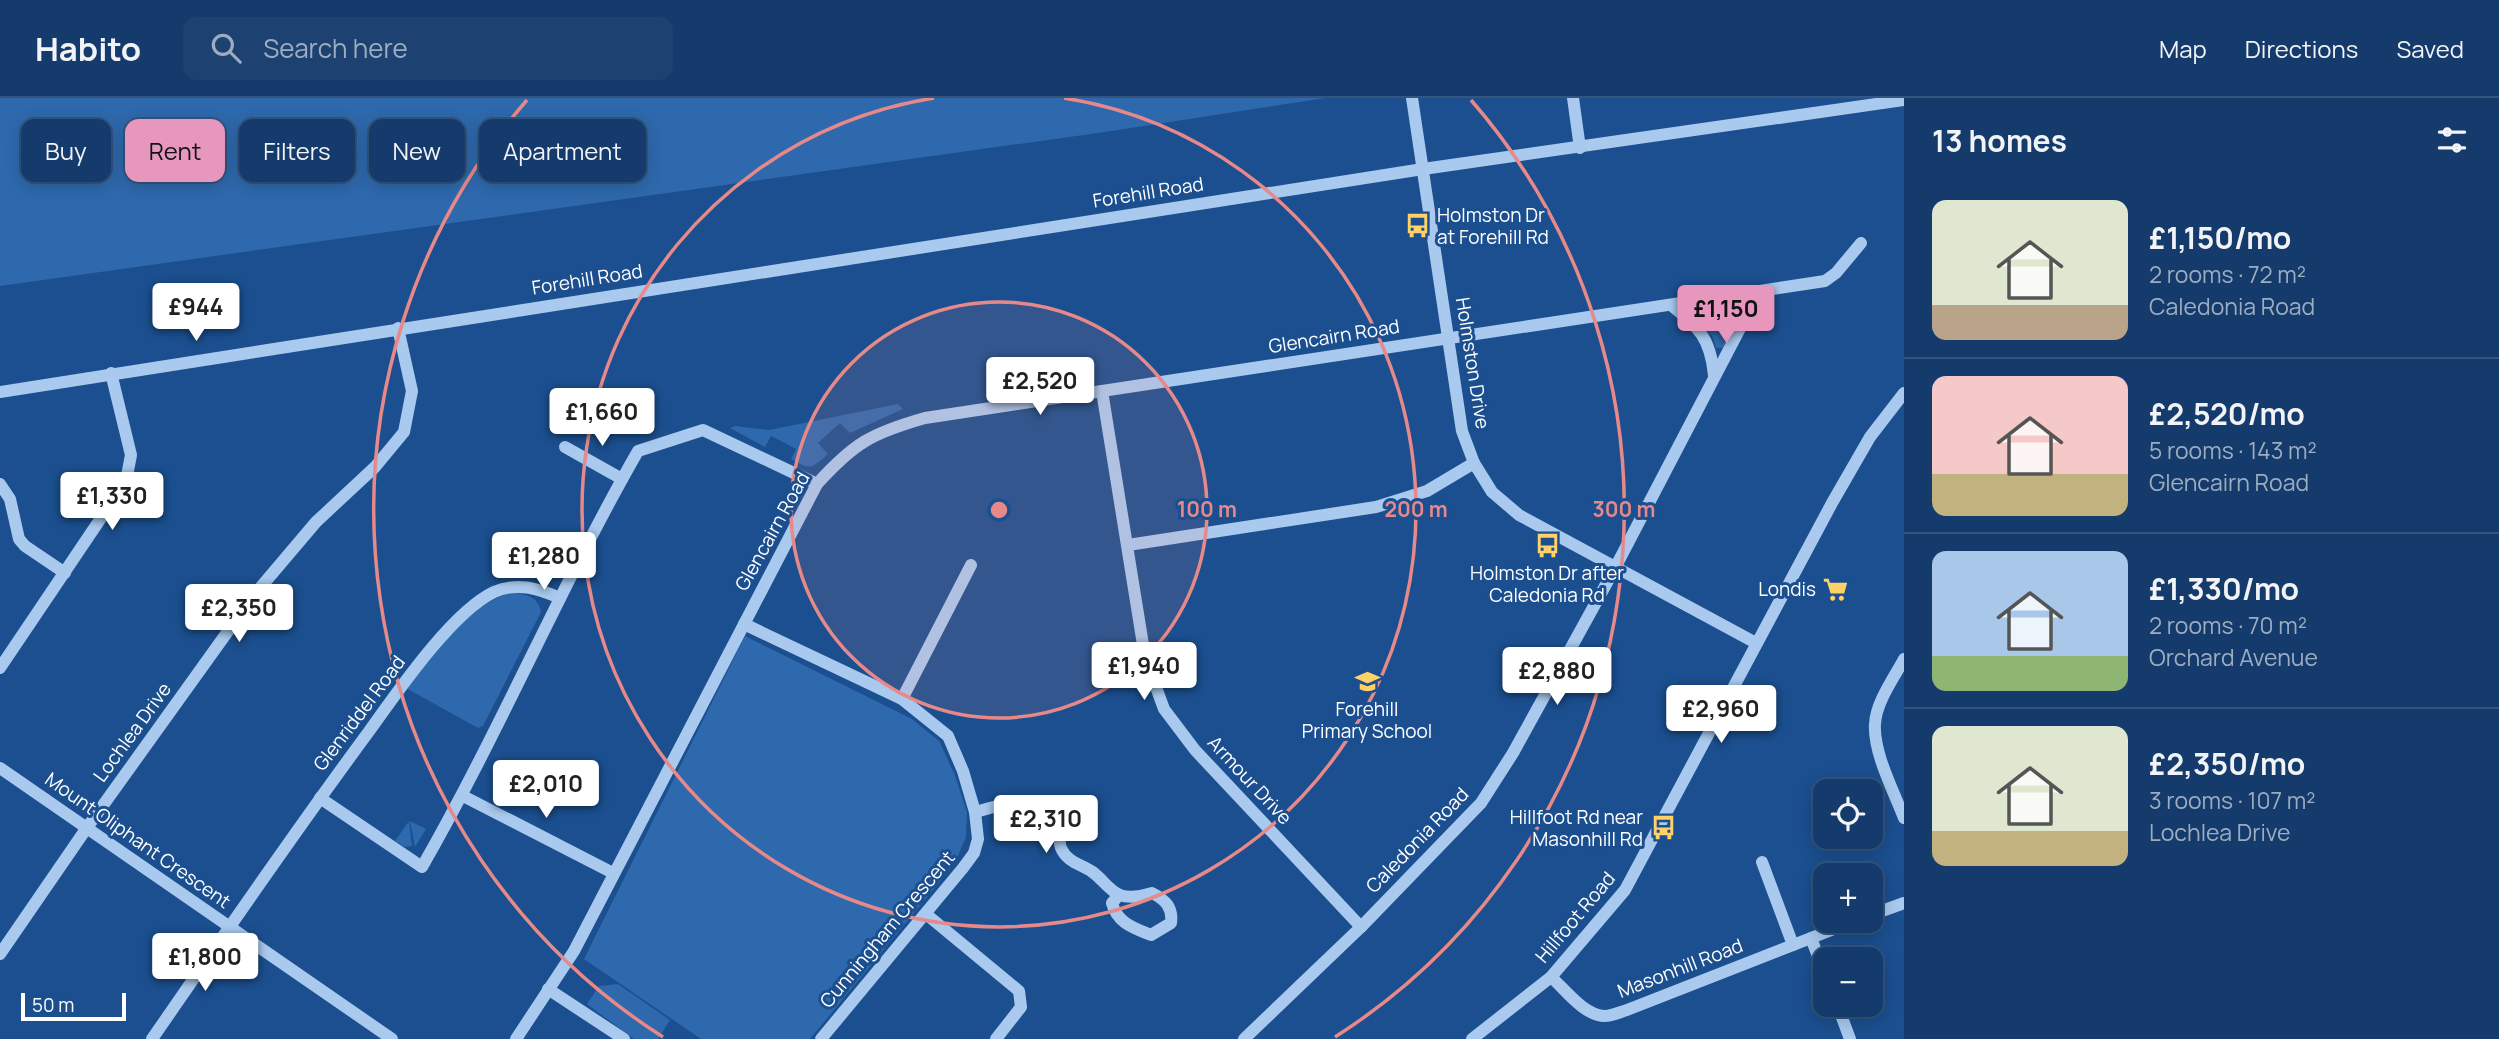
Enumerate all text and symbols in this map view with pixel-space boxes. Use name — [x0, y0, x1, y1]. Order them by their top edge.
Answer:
search box — [183, 17, 673, 80]
text: Habito — [35, 26, 141, 71]
icon: search — [207, 29, 245, 67]
text: Search here — [263, 30, 408, 66]
text: Map — [2159, 32, 2207, 65]
text: Directions — [2245, 32, 2358, 65]
text: Saved — [2396, 32, 2464, 65]
chip: Buy — [21, 119, 111, 182]
chip: Rent — [125, 119, 225, 182]
chip: Filters — [239, 119, 355, 182]
chip: New — [369, 119, 465, 182]
chip: Apartment — [479, 119, 646, 182]
text: 13 homes — [1932, 120, 2067, 161]
icon: filters — [2433, 121, 2471, 159]
street label: Forehill Road — [1091, 170, 1205, 214]
place label: Holmston Dr at Forehill Rd — [1437, 202, 1549, 250]
bus stop icon: Holmston Dr at Forehill Rd — [1403, 212, 1431, 240]
text: £1,150/mo — [2149, 217, 2291, 258]
icon: home — [1988, 228, 2072, 312]
street label: Forehill Road — [530, 257, 644, 301]
text: 2 rooms · 72 m² — [2149, 258, 2306, 290]
pin: £944 — [155, 284, 237, 343]
pin: £1,150 — [1669, 286, 1783, 345]
text: £944 — [168, 290, 224, 322]
text: Caledonia Road — [2149, 290, 2315, 322]
text: £1,150 — [1693, 292, 1759, 324]
street label: Holmston Drive — [1450, 295, 1496, 431]
street label: Glencairn Road — [1267, 313, 1401, 359]
pin: £2,520 — [983, 358, 1097, 417]
text: £2,520 — [1002, 364, 1078, 396]
pin: £1,660 — [545, 388, 659, 448]
text: £2,520/mo — [2149, 393, 2305, 434]
text: £1,660 — [566, 395, 639, 427]
icon: home — [1988, 404, 2072, 488]
text: 5 rooms · 143 m² — [2149, 434, 2317, 466]
text: Glencairn Road — [2149, 466, 2309, 498]
street label: Glencairn Road — [729, 467, 815, 595]
pin: £1,330 — [55, 472, 169, 532]
text: £1,330 — [76, 479, 148, 511]
text: 100 m — [1177, 495, 1237, 523]
text: 200 m — [1384, 495, 1448, 523]
text: 300 m — [1593, 495, 1655, 523]
centre of rings — [987, 498, 1011, 522]
bus stop icon: Holmston Dr after Caledonia Rd — [1533, 531, 1561, 559]
pin: £1,280 — [487, 532, 601, 592]
text: £1,280 — [508, 539, 580, 571]
place label: Holmston Dr after Caledonia Rd — [1470, 560, 1624, 608]
text: £1,330/mo — [2149, 568, 2299, 609]
supermarket icon: Londis — [1822, 575, 1850, 603]
place label: Londis — [1758, 576, 1816, 602]
icon: home — [1988, 579, 2072, 663]
pin: £2,350 — [182, 584, 296, 644]
text: £2,350 — [201, 591, 277, 623]
text: 2 rooms · 70 m² — [2149, 609, 2307, 641]
text: Orchard Avenue — [2149, 641, 2318, 673]
pin: £1,940 — [1087, 642, 1201, 702]
pin: £2,880 — [1500, 648, 1614, 707]
text: £1,940 — [1108, 649, 1180, 681]
street label: Glenriddel Road — [307, 650, 411, 776]
text: £2,880 — [1518, 654, 1596, 686]
school or university icon: Forehill Primary School — [1353, 667, 1381, 695]
street label: Lochlea Drive — [87, 677, 177, 787]
pin: £2,960 — [1664, 686, 1778, 745]
text: £2,960 — [1682, 692, 1760, 724]
place label: Forehill Primary School — [1302, 696, 1432, 744]
street label: Armour Drive — [1202, 730, 1298, 830]
text: £2,350/mo — [2149, 743, 2305, 784]
icon: home — [1988, 754, 2072, 838]
pin: £2,010 — [489, 760, 603, 820]
street label: Mount Oliphant Crescent — [40, 766, 236, 914]
text: £2,010 — [509, 767, 583, 799]
map controls — [1813, 779, 1883, 1017]
button: locate — [1813, 779, 1883, 849]
street label: Caledonia Road — [1360, 782, 1474, 898]
text: 3 rooms · 107 m² — [2149, 784, 2315, 816]
pin: £2,310 — [989, 796, 1103, 855]
text: £2,310 — [1010, 802, 1082, 834]
place label: Hillfoot Rd near Masonhill Rd — [1510, 804, 1643, 852]
bus stop icon: Hillfoot Rd near Masonhill Rd — [1649, 814, 1677, 842]
text: Lochlea Drive — [2149, 816, 2290, 848]
street label: Cunningham Crescent — [814, 845, 960, 1013]
button: + — [1813, 863, 1883, 933]
street label: Hillfoot Road — [1529, 866, 1621, 968]
street label: Masonhill Road — [1614, 932, 1746, 1004]
pin: £1,800 — [148, 934, 262, 993]
text: £1,800 — [168, 940, 242, 972]
button: − — [1813, 947, 1883, 1017]
scale bar — [21, 990, 126, 1022]
text: 50 m — [32, 992, 74, 1018]

